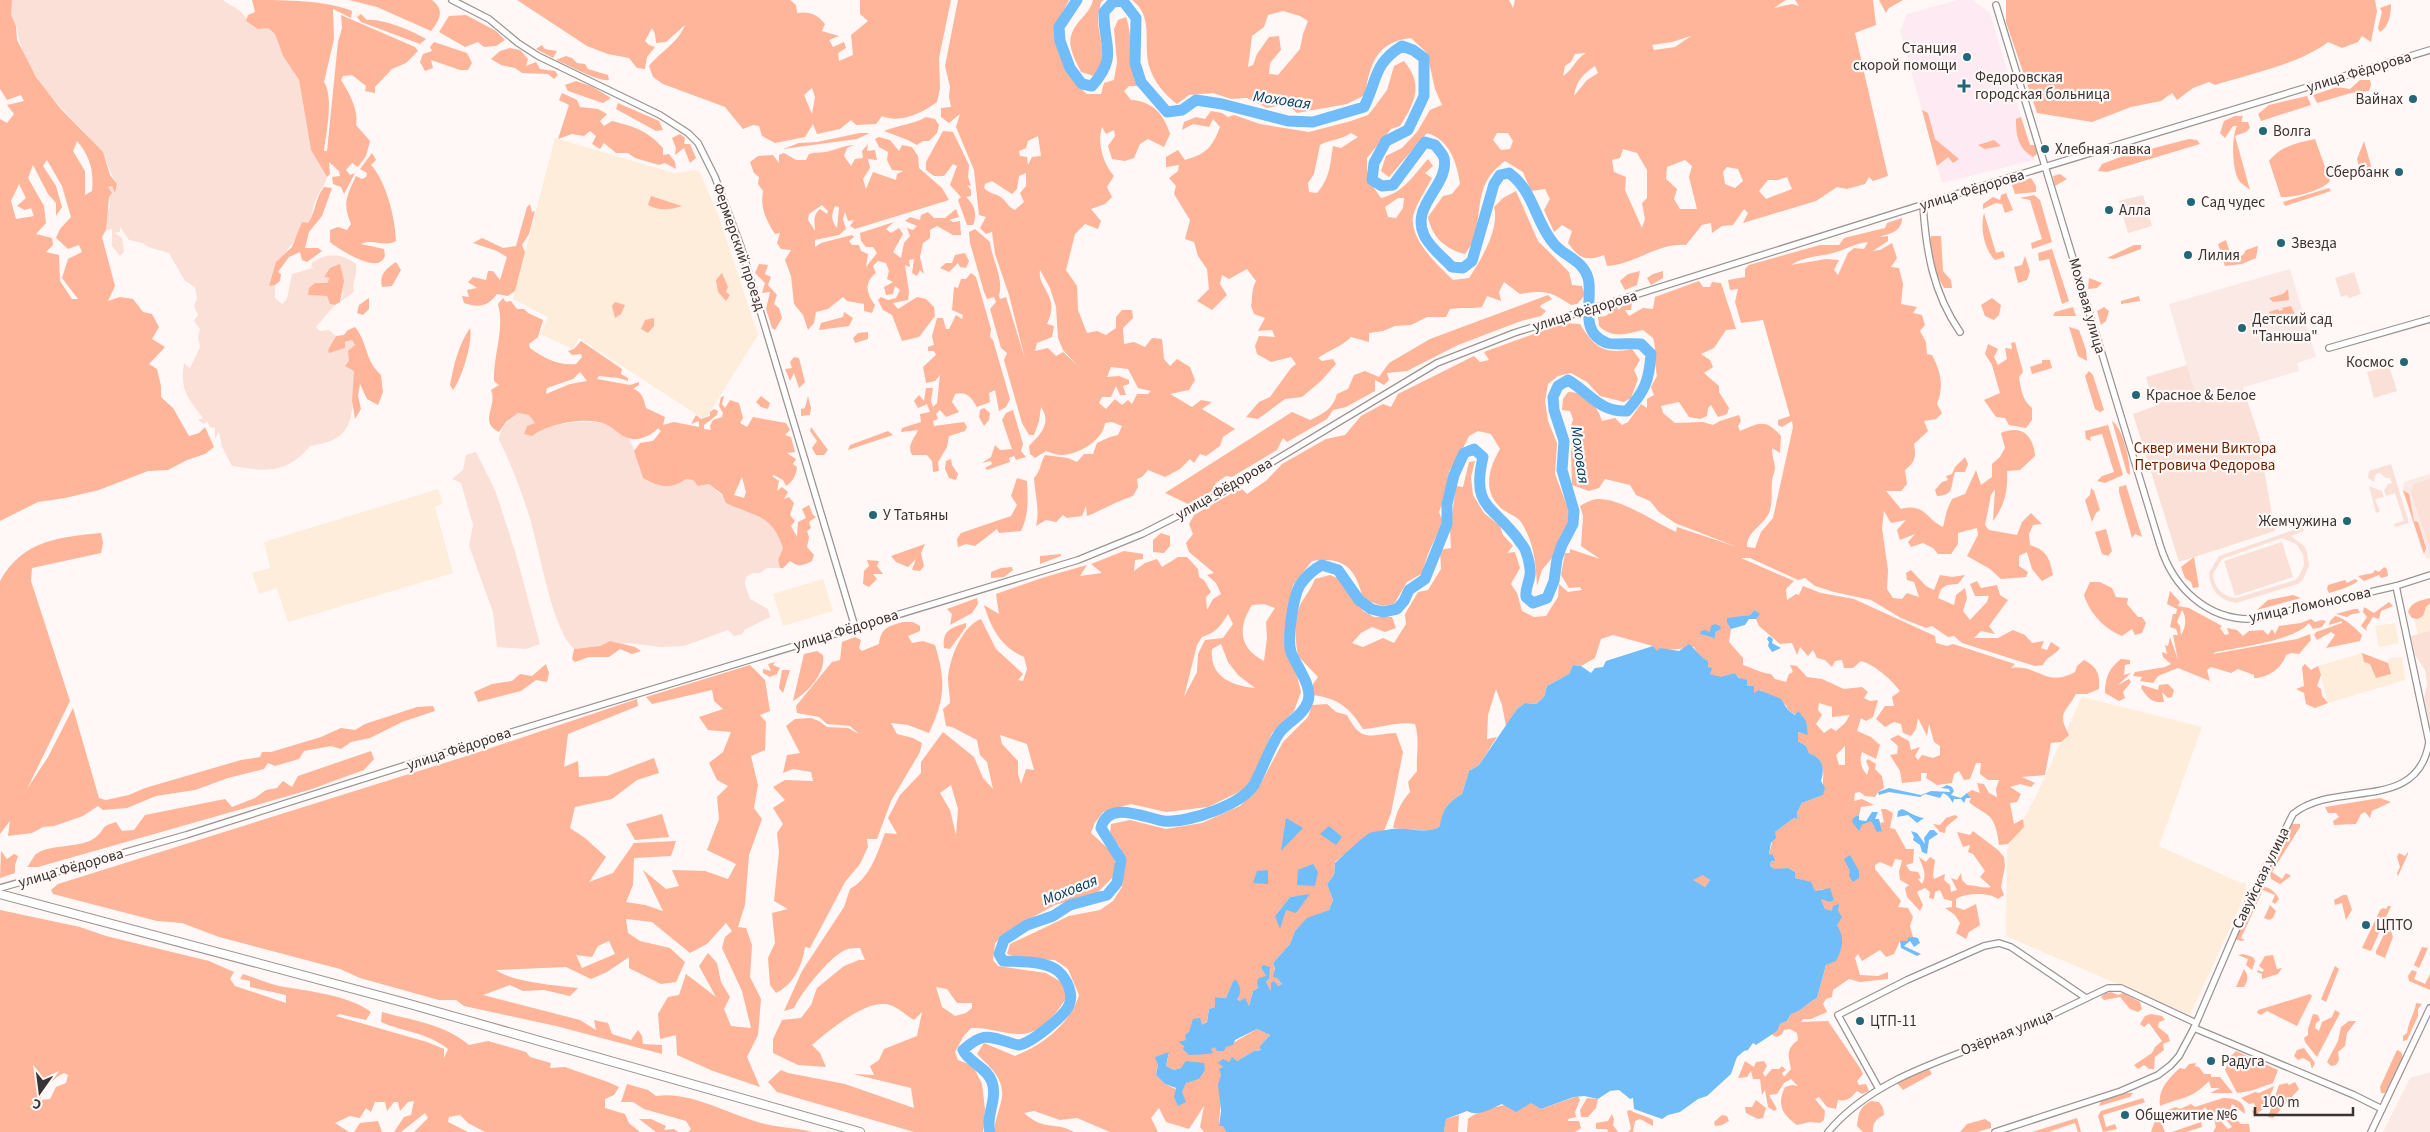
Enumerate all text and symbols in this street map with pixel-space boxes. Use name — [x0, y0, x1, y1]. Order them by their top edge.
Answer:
place label: Станция скорой помощи — [1853, 38, 1957, 76]
street label: улица Фёдорова — [2304, 46, 2414, 98]
marker: Станция скорой помощи — [1961, 51, 1973, 63]
place label: Федоровская городская больница — [1975, 67, 2110, 105]
marker: Федоровская городская больница — [1957, 79, 1971, 93]
water label: Моховая — [1252, 85, 1313, 115]
place label: Вайнах — [2355, 89, 2403, 110]
marker: Вайнах — [2407, 93, 2419, 105]
place label: Волга — [2273, 121, 2311, 142]
marker: Волга — [2257, 125, 2269, 137]
place label: Хлебная лавка — [2055, 139, 2151, 160]
marker: Хлебная лавка — [2039, 143, 2051, 155]
place label: Сбербанк — [2325, 162, 2390, 183]
street label: улица Фёдорова — [1917, 164, 2027, 216]
marker: Сбербанк — [2393, 166, 2405, 178]
street label: Фермерский проезд — [707, 181, 771, 313]
place label: Сад чудес — [2201, 192, 2265, 213]
marker: Сад чудес — [2185, 196, 2197, 208]
place label: Алла — [2119, 200, 2151, 221]
marker: Алла — [2103, 204, 2115, 216]
place label: Звезда — [2291, 233, 2337, 254]
marker: Звезда — [2275, 237, 2287, 249]
place label: Лилия — [2198, 245, 2240, 266]
marker: Лилия — [2182, 249, 2194, 261]
street label: Моховая улица — [2063, 256, 2111, 356]
street label: улица Фёдорова — [1530, 285, 1640, 337]
place label: Детский сад "Танюша" — [2252, 309, 2332, 347]
marker: Детский сад "Танюша" — [2236, 322, 2248, 334]
place label: Космос — [2346, 352, 2394, 373]
marker: Космос — [2398, 356, 2410, 368]
place label: Красное & Белое — [2146, 385, 2256, 406]
marker: Красное & Белое — [2130, 389, 2142, 401]
water label: Моховая — [1565, 425, 1595, 486]
park label: Сквер имени Виктора Петровича Федорова — [2134, 438, 2276, 476]
street label: улица Фёдорова — [1172, 453, 1276, 525]
place label: У Татьяны — [883, 505, 948, 526]
marker: У Татьяны — [867, 509, 879, 521]
place label: Жемчужина — [2258, 511, 2337, 532]
marker: Жемчужина — [2341, 515, 2353, 527]
street label: улица Ломоносова — [2247, 582, 2373, 628]
street label: улица Фёдорова — [791, 604, 901, 656]
street label: улица Фёдорова — [404, 722, 514, 776]
street label: Савуйская улица — [2227, 824, 2295, 932]
street label: улица Фёдорова — [16, 843, 126, 893]
water label: Моховая — [1039, 869, 1101, 911]
place label: ЦПТО — [2376, 915, 2413, 936]
marker: ЦПТО — [2360, 919, 2372, 931]
street label: Озёрная улица — [1957, 1005, 2057, 1061]
place label: ЦТП-11 — [1870, 1011, 1917, 1032]
marker: ЦТП-11 — [1854, 1015, 1866, 1027]
place label: Радуга — [2221, 1051, 2265, 1072]
marker: Радуга — [2205, 1055, 2217, 1067]
north arrow — [15, 1067, 65, 1117]
scale bar — [2255, 1084, 2352, 1116]
text: 100 m — [2262, 1092, 2300, 1113]
text: С — [31, 1093, 43, 1114]
place label: Общежитие №6 — [2135, 1105, 2237, 1126]
marker: Общежитие №6 — [2119, 1109, 2131, 1121]

